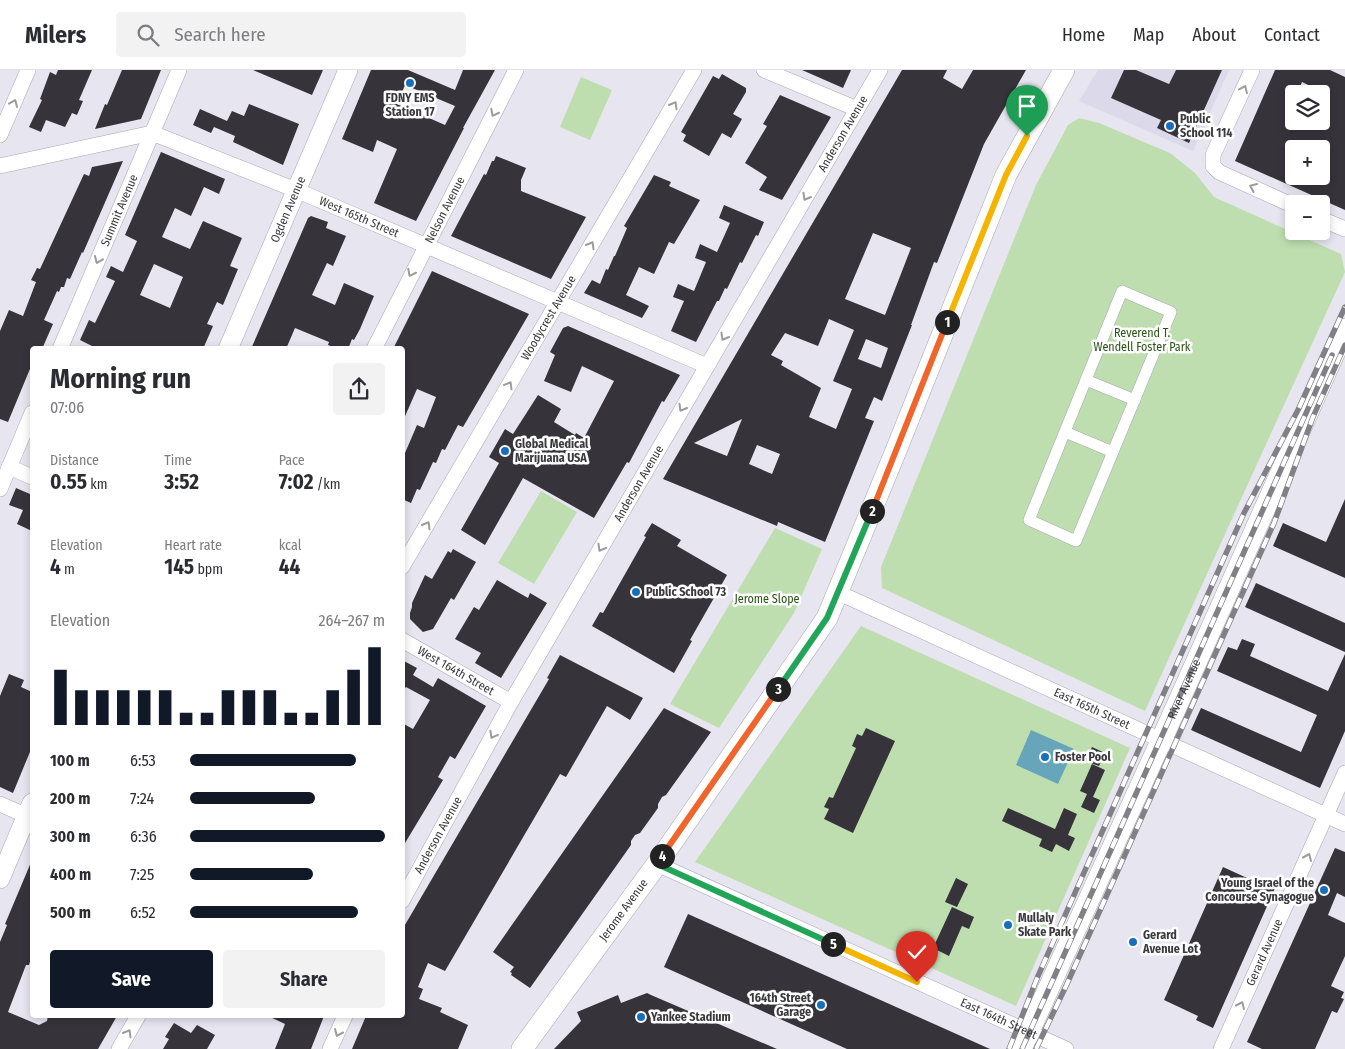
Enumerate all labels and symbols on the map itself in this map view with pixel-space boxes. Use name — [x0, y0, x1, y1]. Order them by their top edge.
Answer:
marker: FDNY EMS Station 17 — [404, 77, 416, 89]
pin — [1006, 85, 1048, 136]
one-way arrow — [1237, 85, 1248, 94]
place label: FDNY EMS Station 17 — [385, 91, 435, 119]
street label: Anderson Avenue — [815, 93, 871, 174]
one-way arrow — [8, 99, 19, 108]
one-way arrow — [667, 101, 677, 110]
one-way arrow — [490, 108, 500, 117]
place label: Public School 114 — [1180, 112, 1232, 140]
marker: Public School 114 — [1164, 120, 1176, 132]
street label: Summit Avenue — [98, 172, 141, 248]
street label: Ogden Avenue — [268, 174, 308, 245]
street label: Nelson Avenue — [422, 174, 468, 246]
one-way arrow — [1249, 183, 1258, 194]
one-way arrow — [802, 191, 812, 200]
street label: West 165th Street — [317, 194, 401, 240]
one-way arrow — [585, 241, 595, 250]
one-way arrow — [93, 255, 104, 264]
one-way arrow — [408, 268, 418, 277]
street label: Woodycrest Avenue — [518, 273, 579, 363]
pin: 1 — [934, 310, 960, 334]
park label: Reverend T. Wendell Foster Park — [1094, 326, 1191, 354]
one-way arrow — [720, 332, 730, 341]
one-way arrow — [503, 382, 513, 391]
one-way arrow — [679, 403, 689, 412]
place label: Global Medical Marijuana USA — [515, 437, 589, 465]
street label: Anderson Avenue — [611, 443, 666, 524]
marker: Global Medical Marijuana USA — [499, 445, 511, 457]
pin: 2 — [860, 498, 884, 524]
one-way arrow — [421, 522, 431, 531]
one-way arrow — [597, 543, 607, 552]
place label: Public School 73 — [646, 585, 727, 599]
marker: Public School 73 — [630, 586, 642, 598]
park label: Jerome Slope — [734, 592, 800, 606]
street label: West 164th Street — [415, 643, 497, 698]
street label: River Avenue — [1165, 657, 1204, 721]
pin: 3 — [766, 676, 790, 702]
street label: East 165th Street — [1052, 685, 1132, 732]
one-way arrow — [489, 729, 499, 738]
place label: Foster Pool — [1055, 750, 1112, 764]
marker: Foster Pool — [1039, 751, 1051, 763]
street label: Anderson Avenue — [411, 794, 465, 876]
pin: 4 — [650, 844, 674, 868]
one-way arrow — [1301, 853, 1312, 862]
street label: Jerome Avenue — [596, 876, 651, 944]
place label: Young Israel of the Concourse Synagogue — [1205, 876, 1314, 904]
marker: Young Israel of the Concourse Synagogue — [1318, 884, 1330, 896]
place label: Mullaly Skate Park — [1018, 911, 1072, 939]
street label: Gerard Avenue — [1243, 917, 1286, 988]
marker: Mullaly Skate Park — [1002, 919, 1014, 931]
place label: Gerard Avenue Lot — [1142, 928, 1199, 956]
pin — [896, 931, 938, 982]
pin: 5 — [820, 932, 846, 956]
marker: Gerard Avenue Lot — [1127, 936, 1139, 948]
place label: 164th Street Garage — [750, 991, 812, 1019]
street label: East 164th Street — [958, 995, 1039, 1042]
marker: 164th Street Garage — [815, 999, 827, 1011]
one-way arrow — [1234, 1001, 1245, 1010]
place label: Yankee Stadium — [650, 1010, 731, 1024]
marker: Yankee Stadium — [635, 1011, 647, 1023]
one-way arrow — [333, 1028, 344, 1037]
one-way arrow — [122, 1029, 132, 1038]

